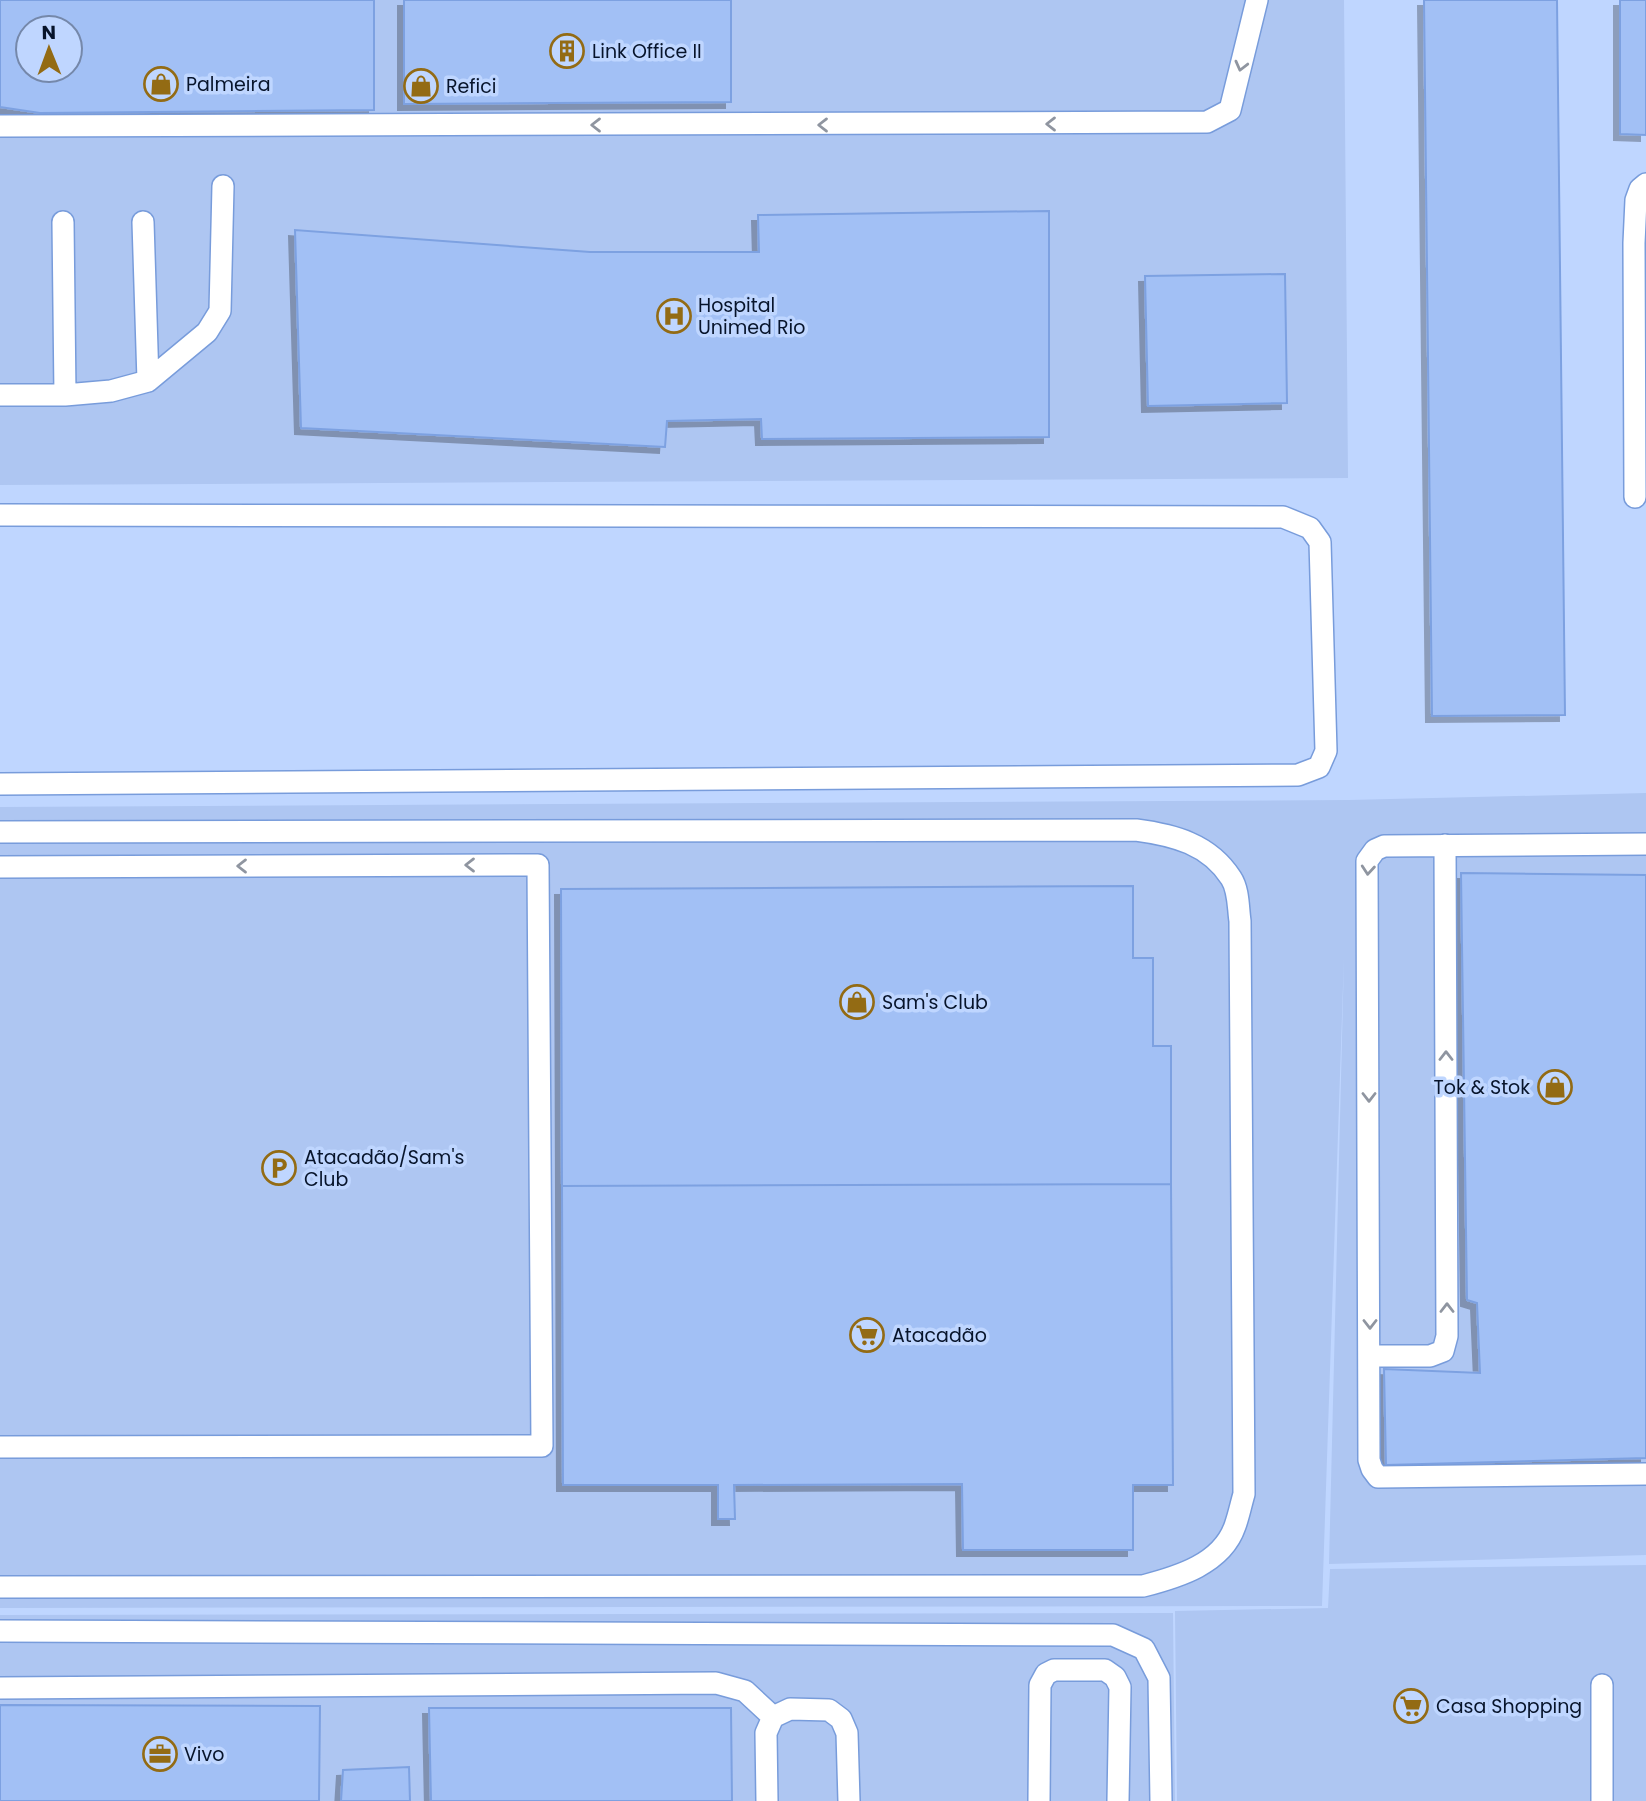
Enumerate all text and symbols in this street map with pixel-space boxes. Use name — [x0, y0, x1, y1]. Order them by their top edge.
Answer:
north arrow — [14, 14, 84, 84]
text: N — [41, 19, 56, 46]
building icon: Link Office II — [548, 32, 586, 70]
place label: Link Office II — [592, 38, 702, 65]
one-way arrow — [1235, 60, 1249, 72]
shop icon: Palmeira — [142, 65, 180, 103]
shop icon: Refici — [402, 67, 440, 105]
place label: Palmeira — [186, 71, 270, 98]
place label: Refici — [446, 73, 496, 100]
one-way arrow — [1045, 116, 1055, 132]
one-way arrow — [590, 117, 600, 133]
one-way arrow — [817, 117, 828, 133]
place label: Hospital Unimed Rio — [698, 292, 805, 341]
hospital icon: Hospital Unimed Rio — [655, 297, 693, 335]
one-way arrow — [464, 857, 475, 873]
one-way arrow — [237, 858, 247, 874]
one-way arrow — [1361, 865, 1376, 876]
shop icon: Sam's Club — [838, 983, 876, 1021]
place label: Sam's Club — [882, 989, 988, 1016]
one-way arrow — [1438, 1050, 1454, 1061]
shop icon: Tok & Stok — [1536, 1068, 1574, 1106]
place label: Tok & Stok — [1434, 1074, 1530, 1101]
one-way arrow — [1361, 1092, 1377, 1103]
place label: Atacadão/Sam's Club — [304, 1144, 464, 1193]
parking icon: Atacadão/Sam's Club — [260, 1149, 298, 1187]
one-way arrow — [1439, 1302, 1455, 1313]
supermarket icon: Atacadão — [848, 1316, 886, 1354]
one-way arrow — [1362, 1320, 1378, 1330]
place label: Atacadão — [892, 1322, 987, 1349]
supermarket icon: Casa Shopping — [1392, 1687, 1430, 1725]
place label: Casa Shopping — [1436, 1693, 1582, 1720]
office icon: Vivo — [141, 1735, 179, 1773]
place label: Vivo — [184, 1741, 224, 1768]

